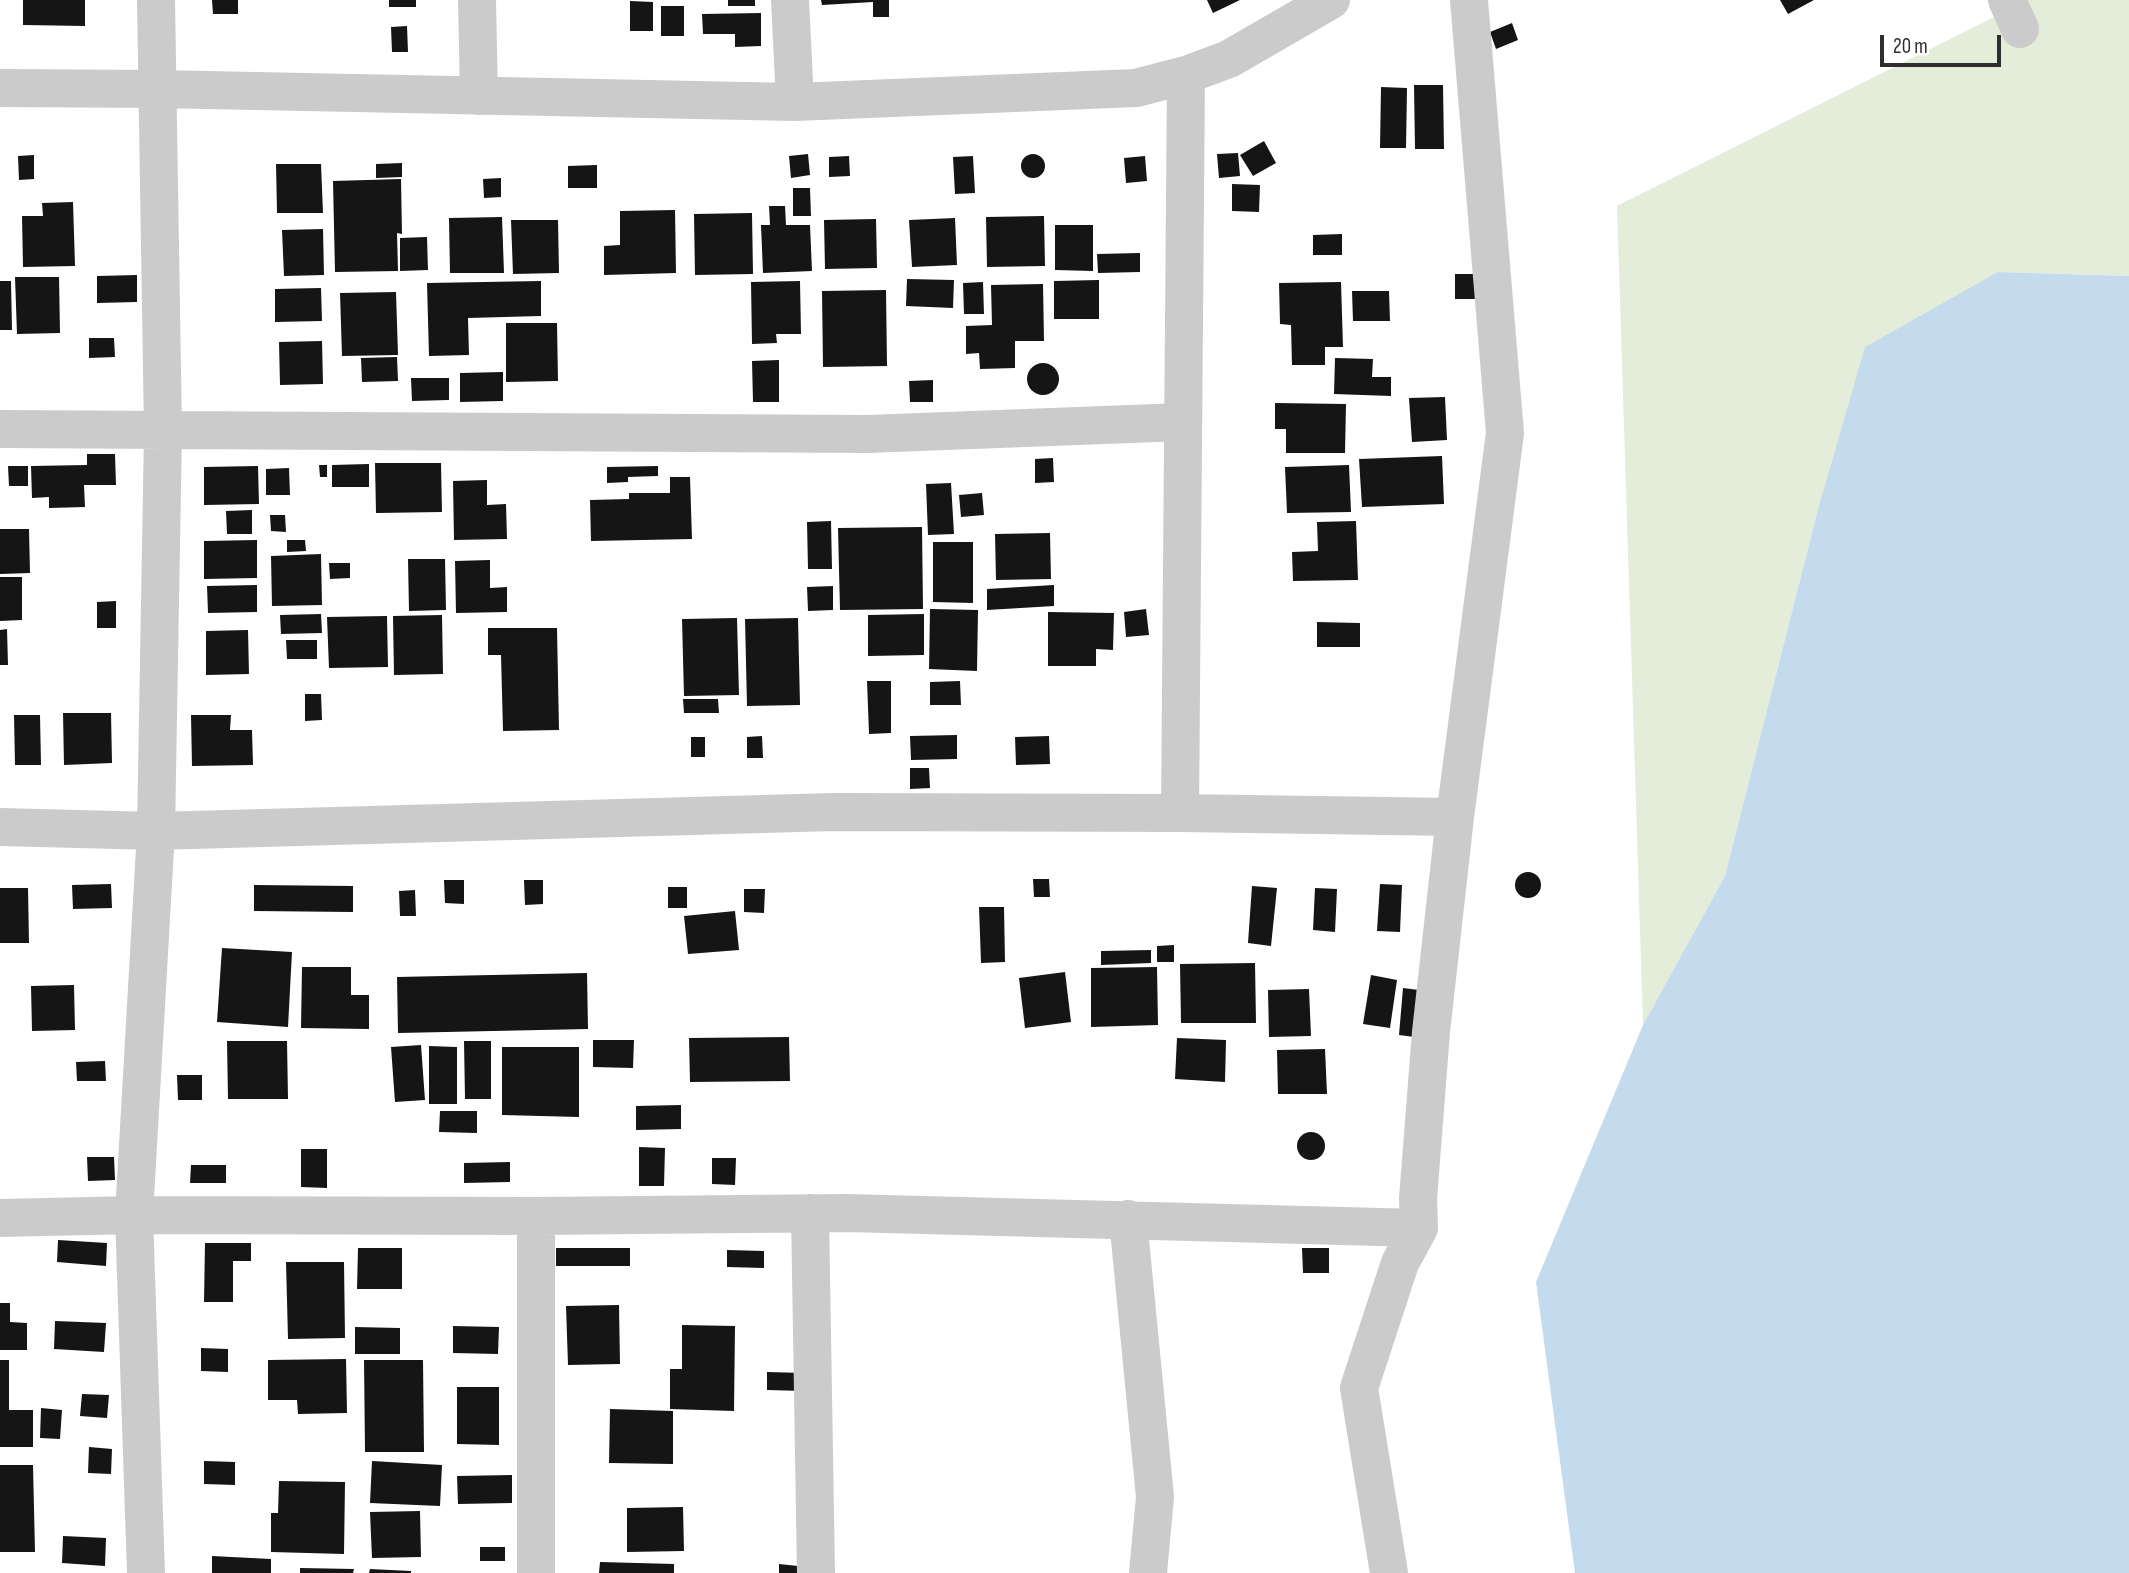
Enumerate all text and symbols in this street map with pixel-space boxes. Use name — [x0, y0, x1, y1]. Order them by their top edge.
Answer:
scale bar — [1884, 21, 2005, 65]
text: 20 m — [1893, 34, 1928, 59]

